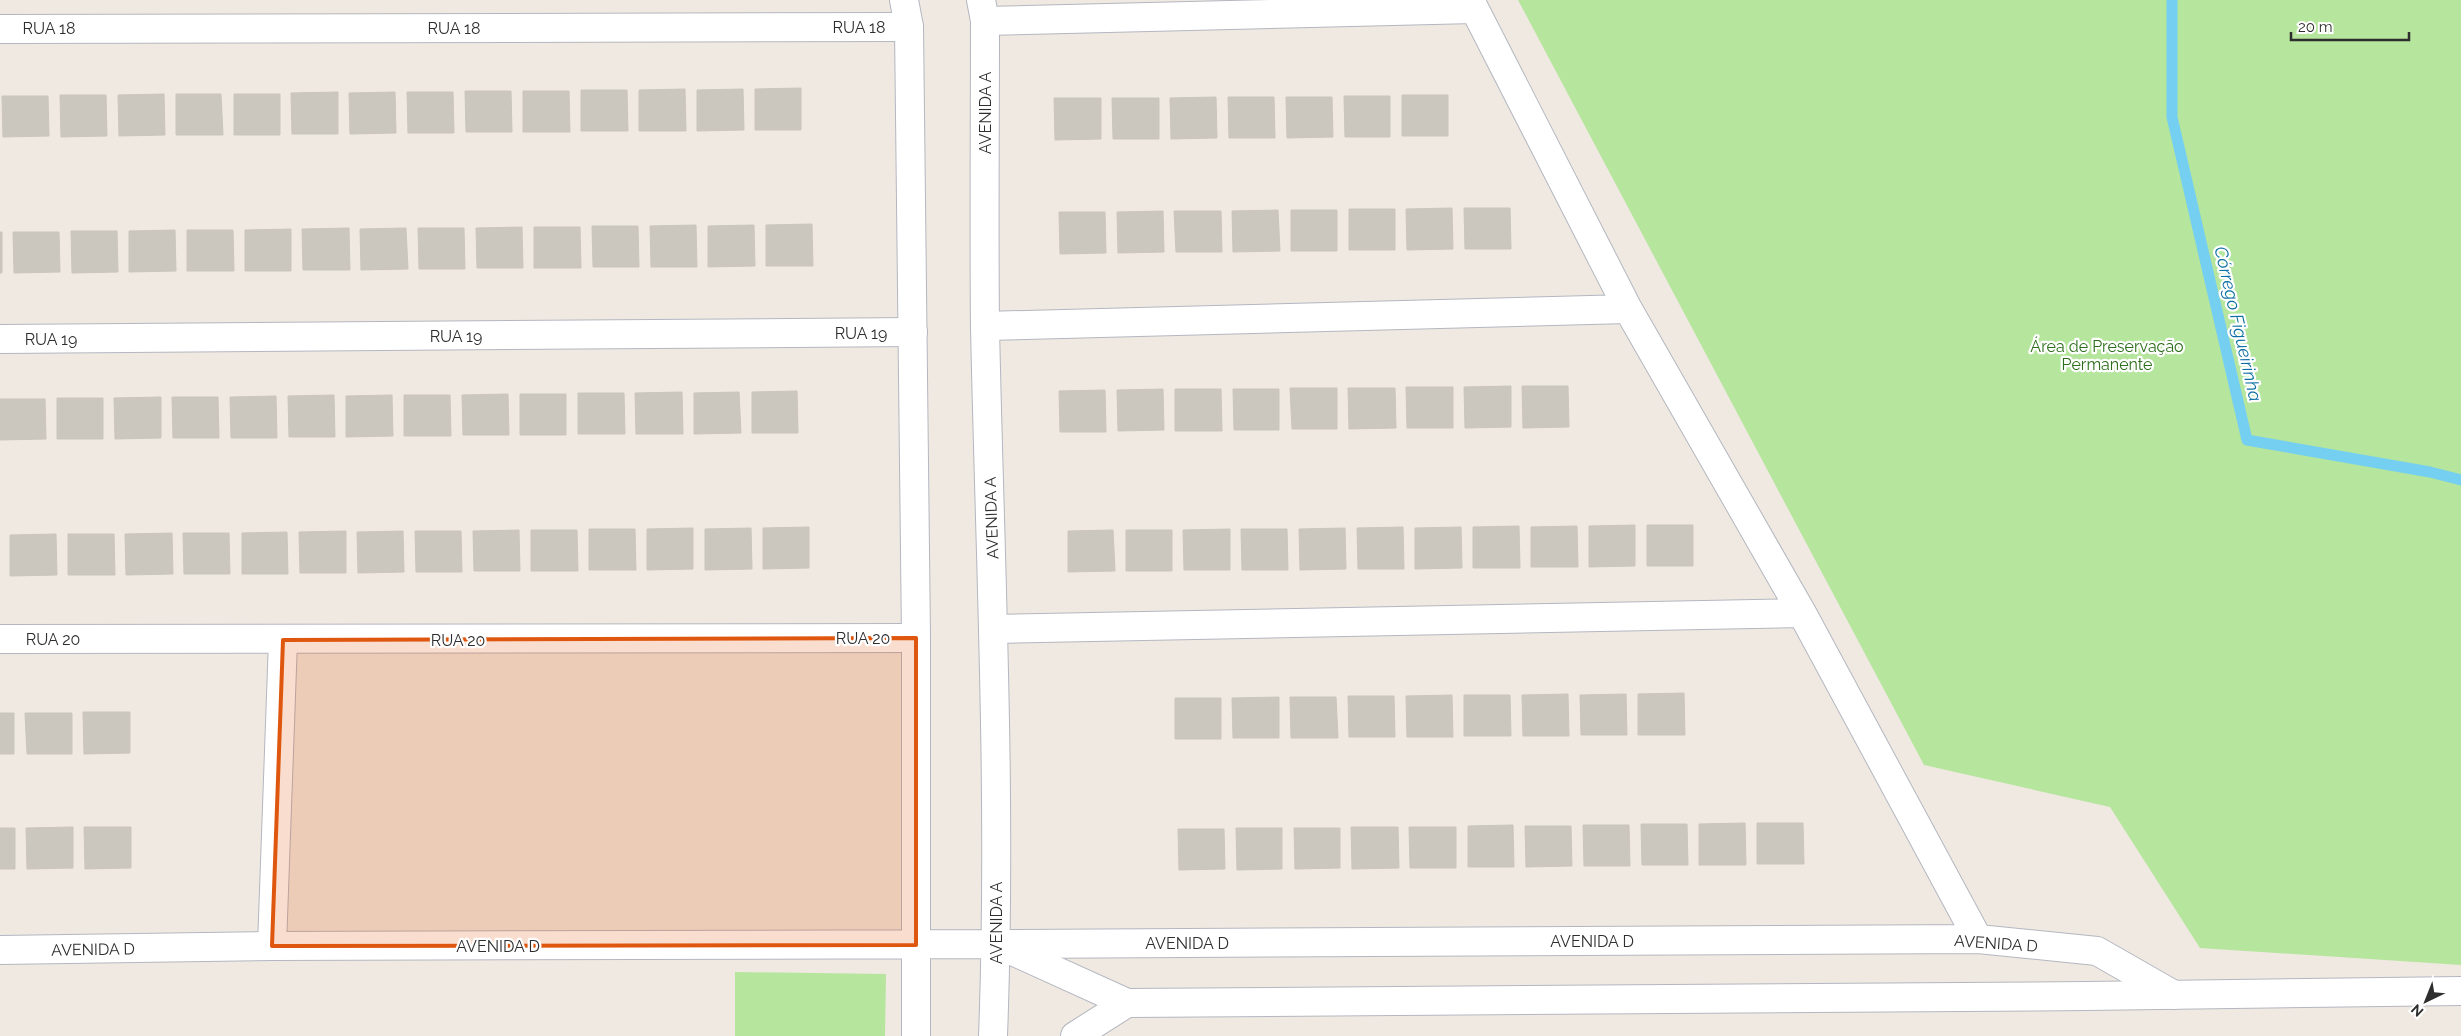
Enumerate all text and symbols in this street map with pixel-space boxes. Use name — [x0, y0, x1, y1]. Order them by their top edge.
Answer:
scale bar — [2291, 10, 2408, 42]
street label: RUA 18 — [833, 18, 885, 37]
text: 20 m — [2298, 18, 2333, 36]
street label: RUA 18 — [23, 19, 75, 38]
street label: RUA 18 — [428, 19, 480, 38]
street label: AVENIDA A — [976, 72, 995, 154]
water label: Córrego Figueirinha — [2210, 244, 2267, 404]
street label: RUA 19 — [835, 324, 887, 343]
street label: RUA 19 — [430, 327, 482, 346]
street label: RUA 19 — [25, 330, 77, 349]
park label: Área de Preservação Permanente — [2030, 336, 2184, 374]
street label: AVENIDA A — [981, 476, 1002, 560]
street label: RUA 20 — [836, 629, 890, 648]
street label: RUA 20 — [26, 630, 80, 649]
street label: RUA 20 — [431, 631, 485, 650]
street label: AVENIDA A — [987, 882, 1006, 964]
street label: AVENIDA D — [1954, 931, 2038, 956]
street label: AVENIDA D — [1550, 932, 1634, 951]
street label: AVENIDA D — [1145, 934, 1229, 953]
street label: AVENIDA D — [456, 937, 540, 956]
street label: AVENIDA D — [51, 939, 135, 960]
north arrow — [2401, 976, 2451, 1026]
text: N — [2408, 1001, 2426, 1020]

